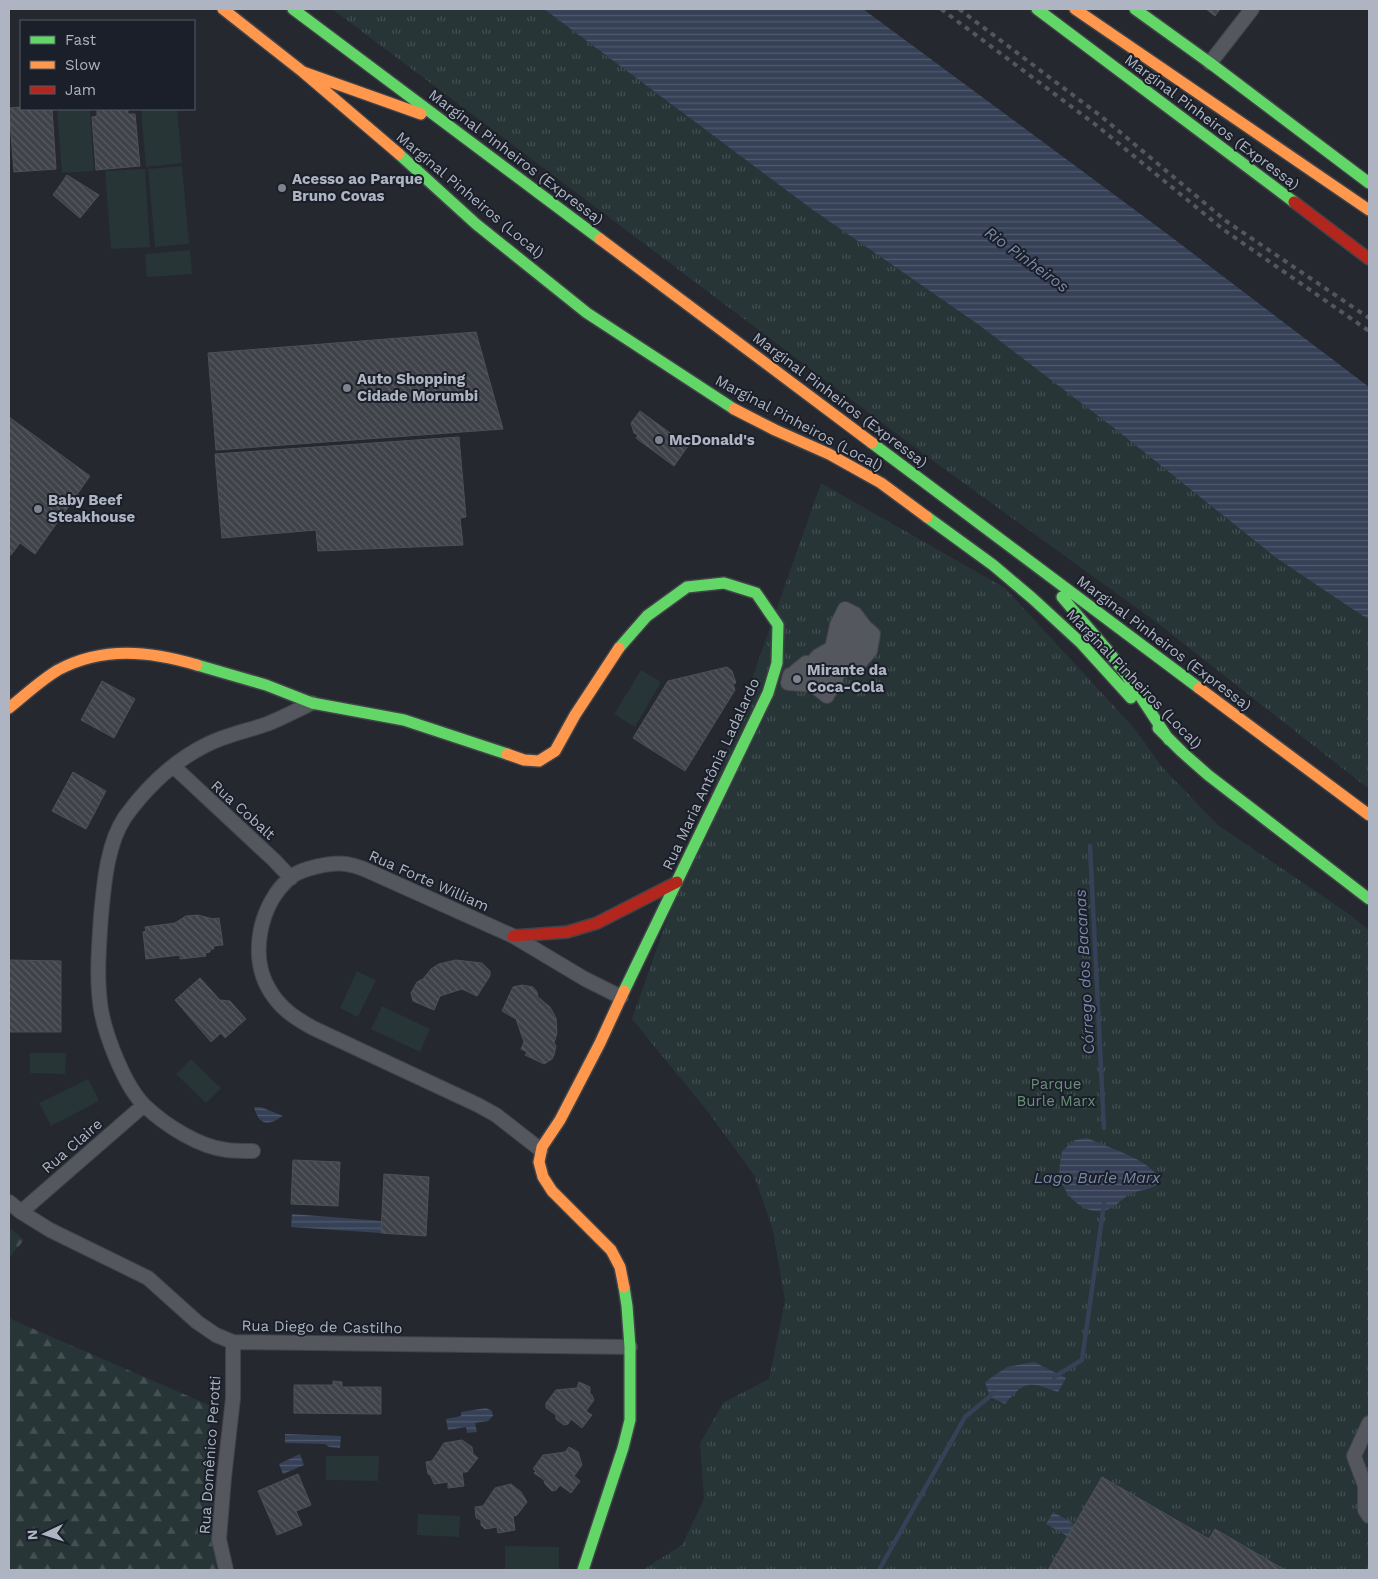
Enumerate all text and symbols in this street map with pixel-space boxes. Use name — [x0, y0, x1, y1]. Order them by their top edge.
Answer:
legend — [20, 20, 195, 110]
text: Fast — [65, 31, 97, 49]
street label: Marginal Pinheiros (Expressa) — [1121, 50, 1303, 194]
text: Slow — [65, 56, 101, 74]
text: Jam — [65, 81, 96, 99]
street label: Marginal Pinheiros (Expressa) — [425, 85, 607, 229]
street label: Marginal Pinheiros (Local) — [392, 128, 548, 262]
place label: Acesso ao Parque Bruno Covas — [292, 170, 423, 205]
marker: Acesso ao Parque Bruno Covas — [276, 182, 288, 194]
water label: Rio Pinheiros — [981, 223, 1072, 296]
street label: Marginal Pinheiros (Expressa) — [749, 328, 931, 472]
place label: Auto Shopping Cidade Morumbi — [357, 370, 478, 405]
street label: Marginal Pinheiros (Local) — [712, 371, 886, 475]
marker: Auto Shopping Cidade Morumbi — [341, 382, 353, 394]
place label: McDonald's — [669, 431, 755, 449]
marker: McDonald's — [653, 434, 665, 446]
place label: Baby Beef Steakhouse — [48, 491, 135, 526]
marker: Baby Beef Steakhouse — [32, 503, 44, 515]
street label: Marginal Pinheiros (Expressa) — [1073, 571, 1255, 715]
street label: Marginal Pinheiros (Local) — [1062, 605, 1206, 753]
place label: Mirante da Coca-Cola — [807, 661, 887, 696]
marker: Mirante da Coca-Cola — [791, 673, 803, 685]
street label: Rua Maria Antônia Ladalardo — [658, 675, 764, 873]
street label: Rua Cobalt — [207, 777, 279, 844]
street label: Rua Forte William — [366, 846, 492, 916]
water label: Córrego dos Bacanas — [1071, 889, 1098, 1055]
park label: Parque Burle Marx — [1017, 1075, 1095, 1110]
street label: Rua Claire — [38, 1115, 106, 1177]
water label: Lago Burle Marx — [1034, 1168, 1161, 1187]
street label: Rua Diego de Castilho — [241, 1317, 403, 1337]
street label: Rua Domênico Perotti — [195, 1375, 225, 1535]
north arrow — [20, 1509, 70, 1559]
text: N — [24, 1529, 40, 1541]

